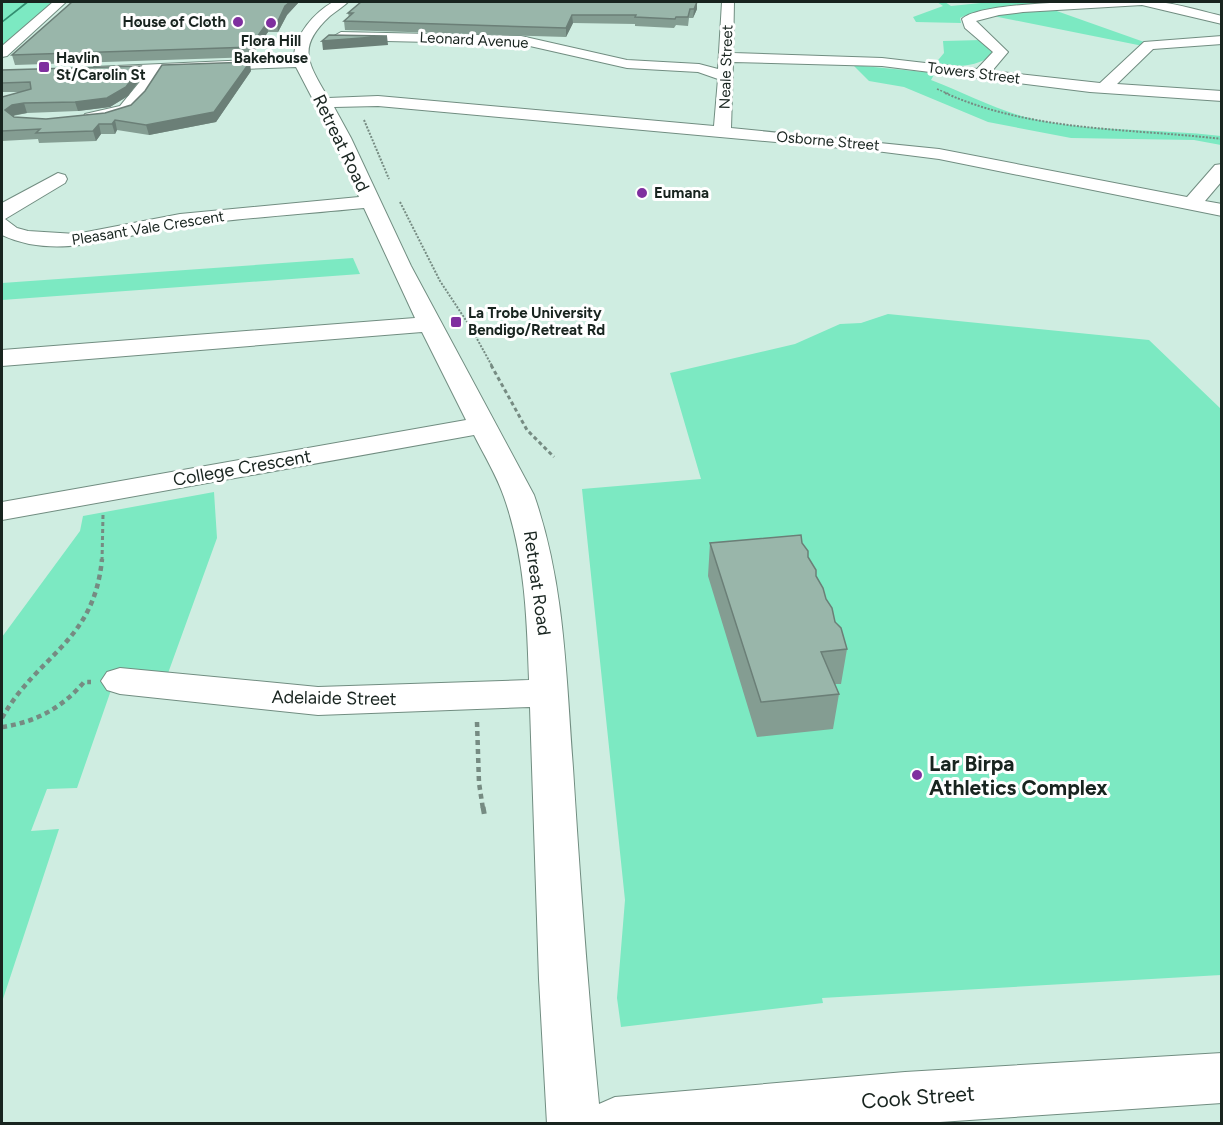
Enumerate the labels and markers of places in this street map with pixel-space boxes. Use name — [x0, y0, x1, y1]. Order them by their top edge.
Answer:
place label: House of Cloth — [123, 13, 226, 31]
marker: House of Cloth — [231, 15, 245, 29]
marker: Flora Hill Bakehouse — [264, 16, 278, 30]
place label: Flora Hill Bakehouse — [234, 32, 309, 67]
place label: Havlin St/Carolin St — [56, 49, 146, 84]
marker: Havlin St/Carolin St — [37, 60, 51, 74]
place label: Eumana — [654, 184, 709, 202]
marker: Eumana — [635, 186, 649, 200]
place label: La Trobe University Bendigo/Retreat Rd — [468, 304, 605, 339]
marker: La Trobe University Bendigo/Retreat Rd — [449, 315, 463, 329]
place label: Lar Birpa Athletics Complex — [929, 751, 1108, 800]
marker: Lar Birpa Athletics Complex — [910, 768, 924, 782]

